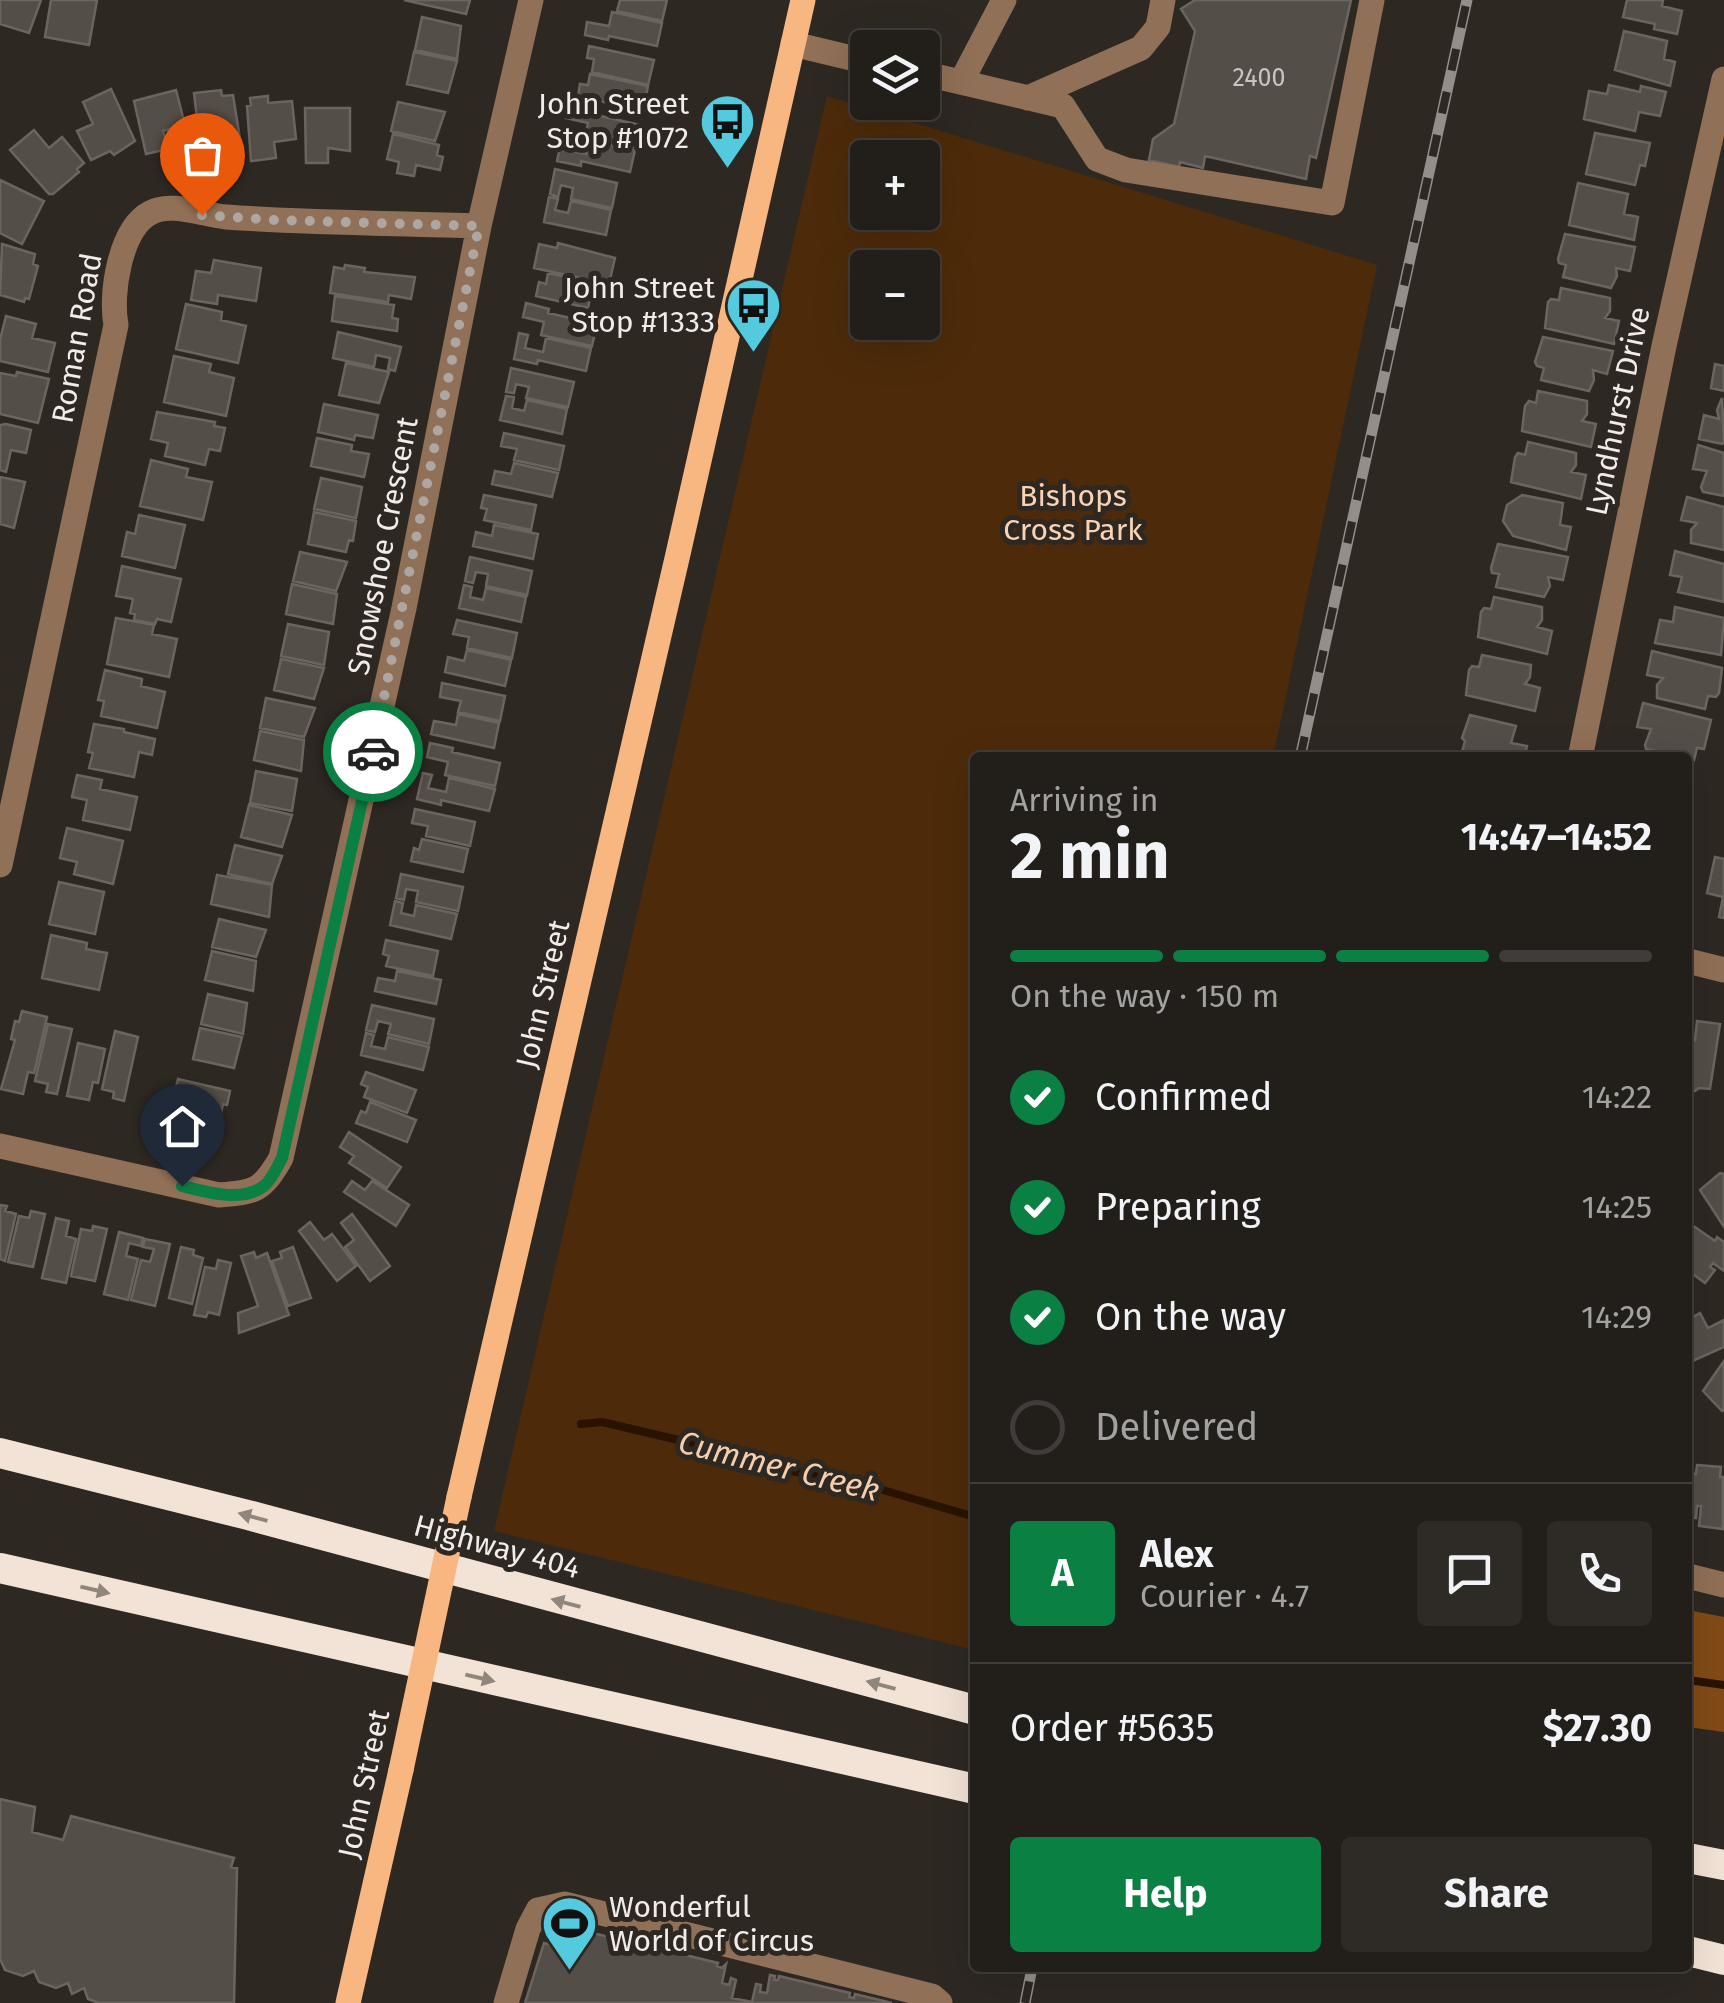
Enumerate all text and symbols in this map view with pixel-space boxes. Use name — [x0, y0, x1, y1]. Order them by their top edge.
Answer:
map controls — [850, 30, 940, 340]
button: layers — [850, 30, 940, 120]
house number: 2400 — [1233, 63, 1285, 93]
place label: John Street Stop #1072 — [538, 86, 689, 156]
bus stop icon: John Street Stop #1072 — [698, 91, 758, 170]
pin — [160, 113, 245, 216]
icon: bag — [175, 128, 230, 183]
button: + — [850, 140, 940, 230]
street label: Roman Road — [44, 250, 110, 426]
button: − — [850, 250, 940, 340]
place label: John Street Stop #1333 — [564, 270, 715, 340]
bus stop icon: John Street Stop #1333 — [724, 275, 784, 354]
street label: Lyndhurst Drive — [1578, 303, 1658, 519]
street label: Snowshoe Crescent — [340, 414, 426, 678]
park label: Bishops Cross Park — [1003, 478, 1143, 548]
courier — [323, 702, 423, 802]
icon: car — [346, 725, 401, 780]
text: Arriving in — [1010, 781, 1158, 819]
text: 14:47–14:52 — [1461, 814, 1652, 860]
text: 2 min — [1010, 817, 1170, 895]
street label: John Street — [508, 916, 578, 1072]
text: On the way · 150 m — [1010, 977, 1279, 1015]
icon: check — [1010, 1070, 1065, 1125]
text: Confirmed — [1095, 1074, 1273, 1120]
text: 14:22 — [1582, 1078, 1652, 1116]
pin — [140, 1084, 225, 1187]
icon: home — [155, 1099, 210, 1154]
icon: check — [1010, 1180, 1065, 1235]
text: Preparing — [1095, 1184, 1261, 1230]
text: 14:25 — [1582, 1188, 1652, 1226]
icon: check — [1010, 1290, 1065, 1345]
text: On the way — [1095, 1294, 1286, 1340]
text: 14:29 — [1581, 1298, 1652, 1336]
text: Delivered — [1095, 1404, 1258, 1450]
water label: Cummer Creek — [675, 1423, 883, 1509]
one-way arrow — [237, 1508, 268, 1524]
street label: Highway 404 — [410, 1508, 584, 1586]
button: chat — [1417, 1521, 1522, 1626]
button: phone — [1547, 1521, 1652, 1626]
text: Alex — [1140, 1531, 1213, 1577]
text: A — [1051, 1550, 1074, 1596]
text: Courier · 4.7 — [1140, 1577, 1309, 1615]
one-way arrow — [80, 1583, 111, 1598]
one-way arrow — [550, 1595, 581, 1610]
one-way arrow — [465, 1671, 496, 1686]
one-way arrow — [865, 1677, 896, 1693]
text: Order #5635 — [1010, 1705, 1215, 1751]
text: $27.30 — [1543, 1705, 1652, 1751]
street label: John Street — [331, 1706, 397, 1862]
button: Help — [1010, 1837, 1321, 1952]
button: Share — [1341, 1837, 1652, 1952]
place label: Wonderful World of Circus — [609, 1889, 814, 1959]
sports icon: Wonderful World of Circus — [540, 1894, 600, 1973]

